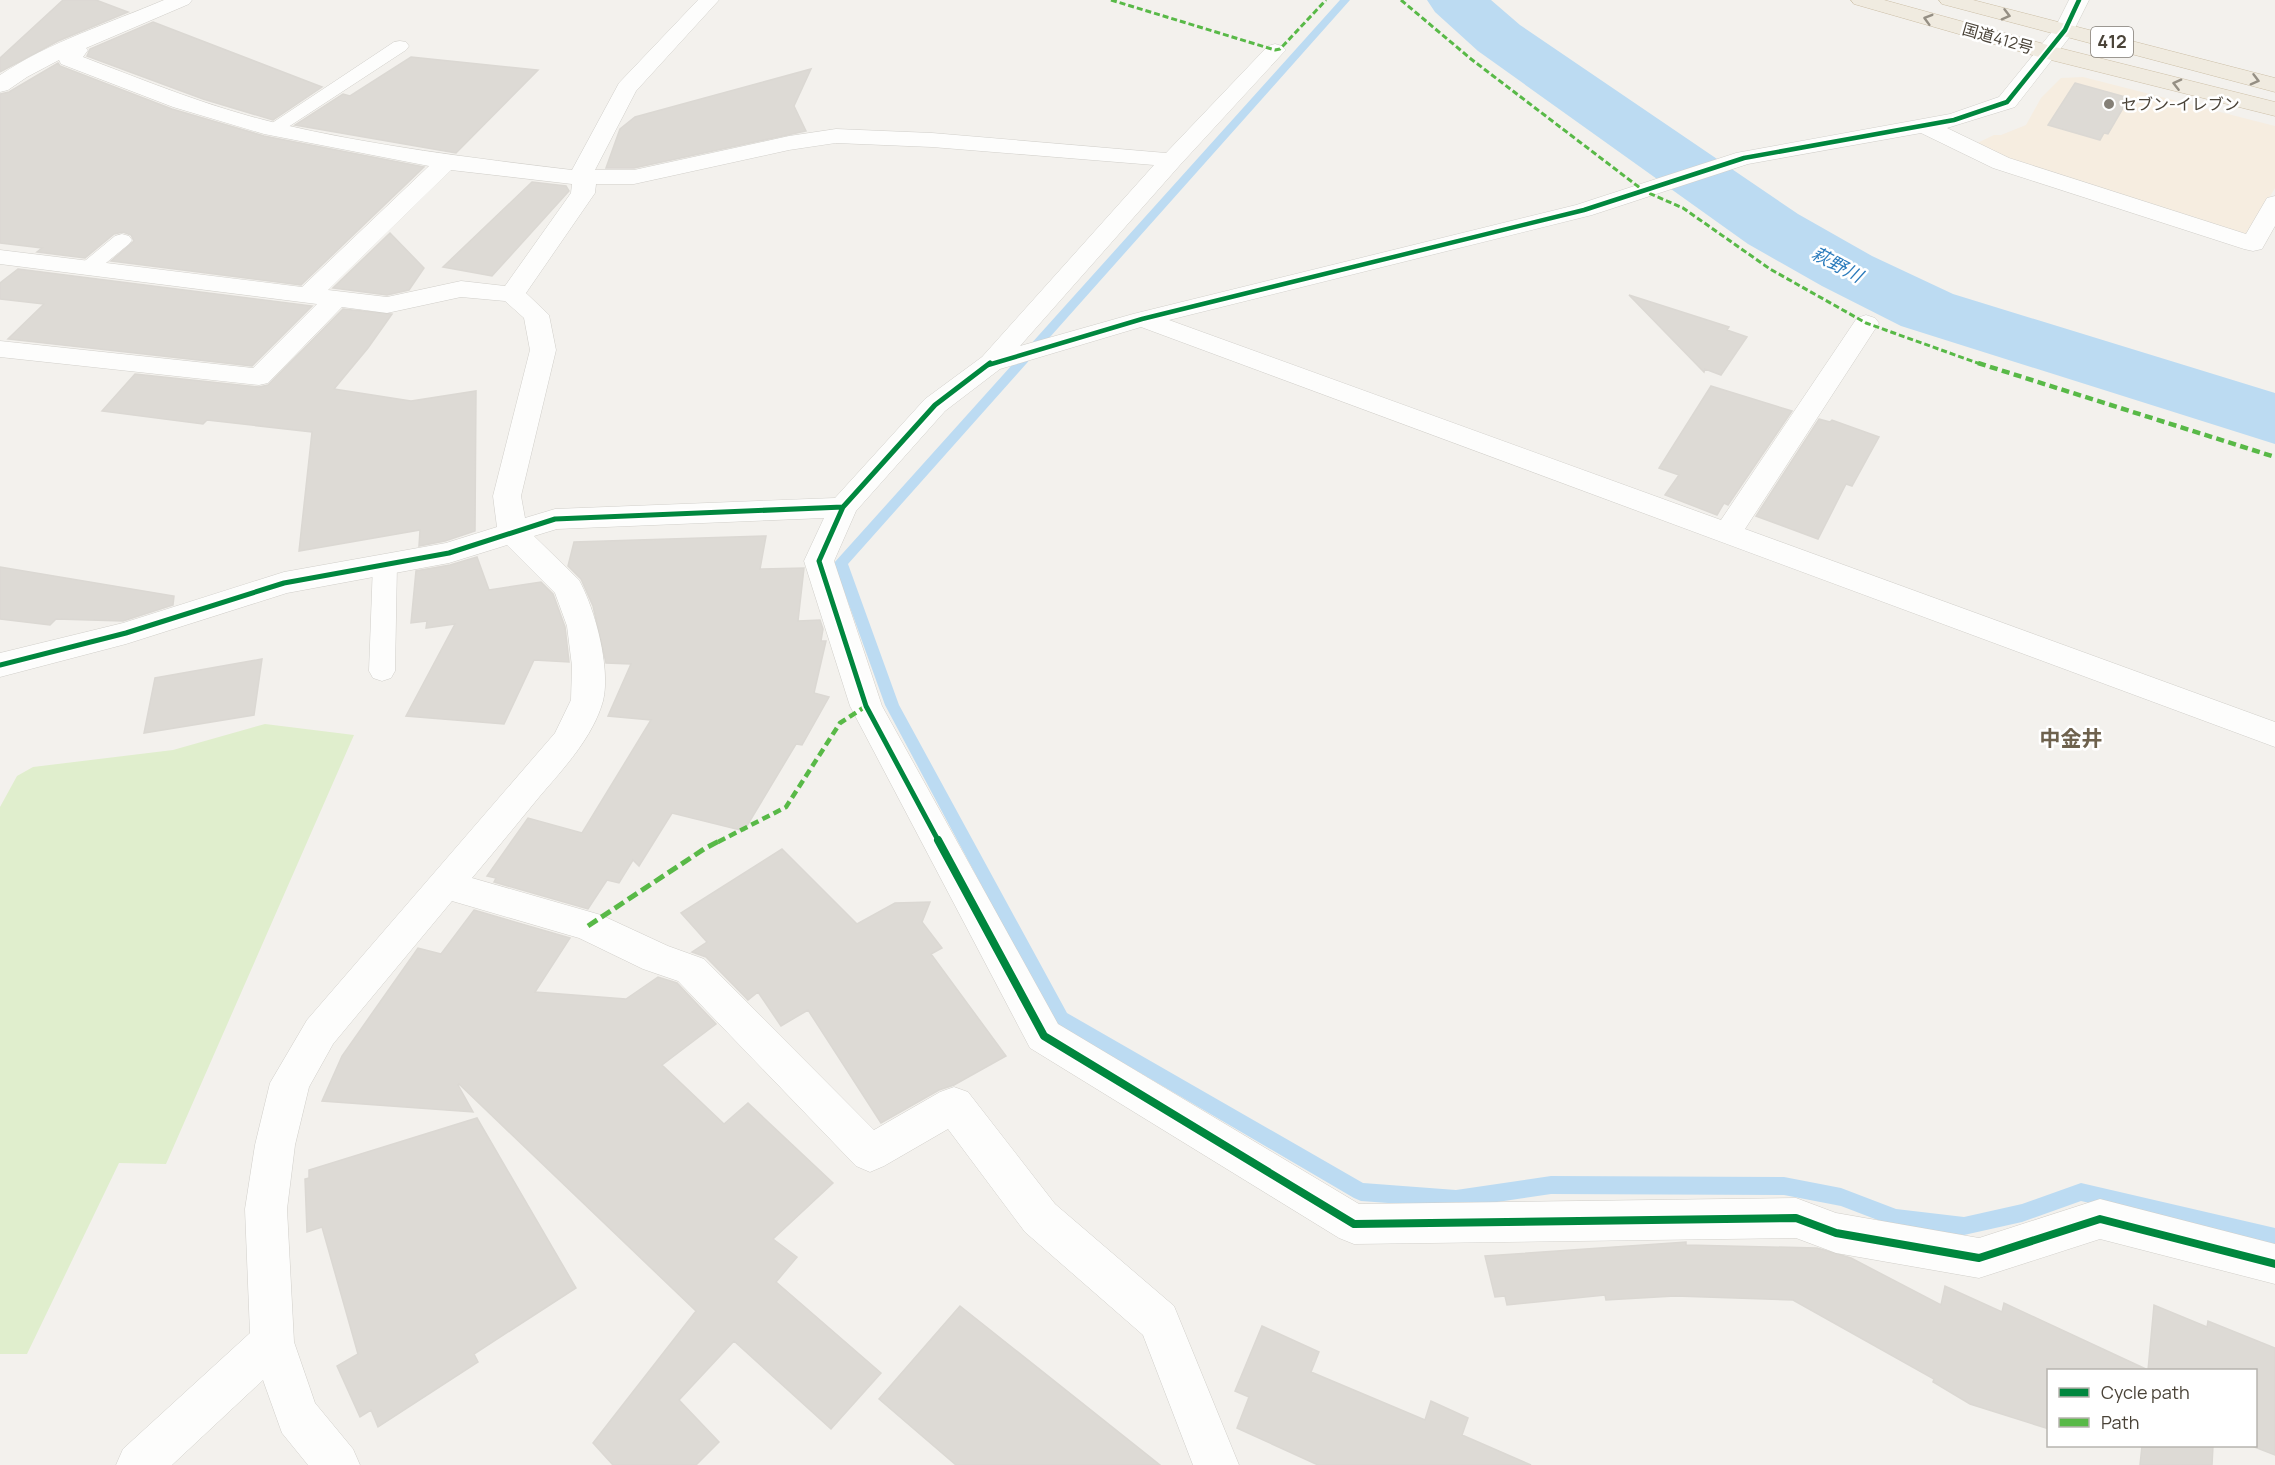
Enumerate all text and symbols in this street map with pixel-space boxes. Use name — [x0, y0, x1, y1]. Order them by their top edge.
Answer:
one-way arrow — [2001, 7, 2011, 20]
one-way arrow — [1923, 13, 1933, 26]
street label: 国道412号 — [1960, 17, 2036, 59]
road number: 412 — [2091, 27, 2133, 57]
one-way arrow — [2250, 73, 2260, 85]
one-way arrow — [2173, 79, 2183, 92]
place label: セブン-イレブン — [2121, 93, 2240, 115]
marker: セブン-イレブン — [2102, 97, 2116, 111]
water label: 萩野川 — [1808, 241, 1869, 288]
district label: 中金井 — [2040, 724, 2103, 752]
legend — [2047, 1369, 2257, 1447]
text: Cycle path — [2101, 1380, 2190, 1404]
text: Path — [2101, 1410, 2139, 1434]

